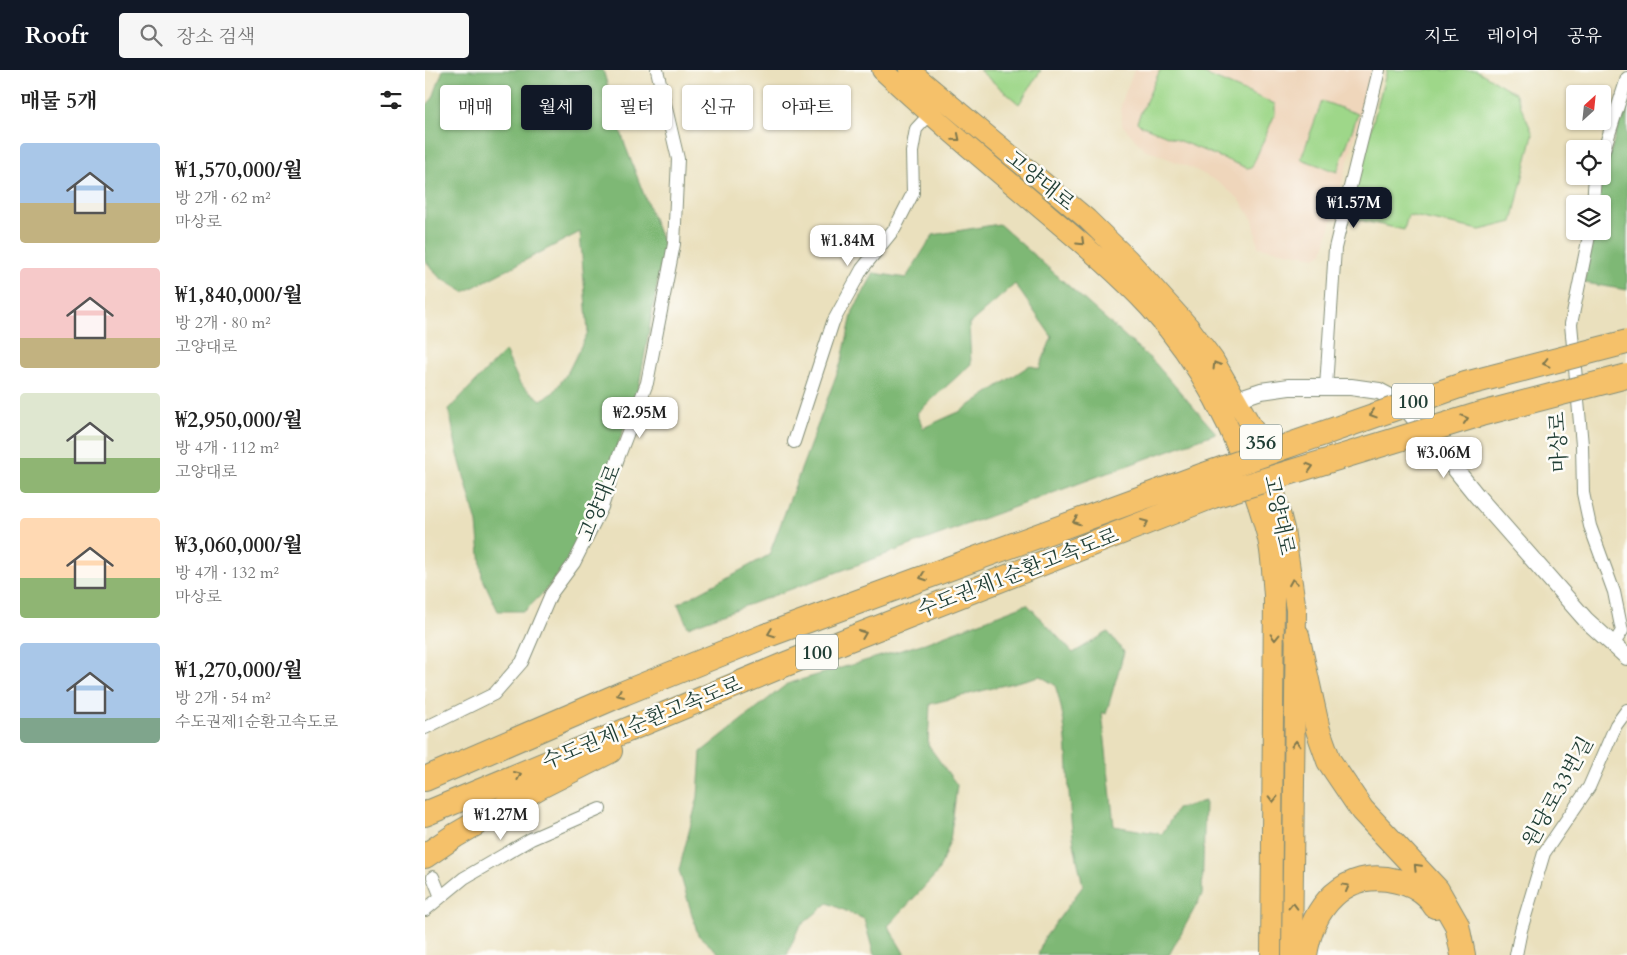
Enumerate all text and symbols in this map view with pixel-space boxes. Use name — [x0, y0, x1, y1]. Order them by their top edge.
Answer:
search box — [119, 13, 469, 58]
text: Roofr — [25, 19, 89, 52]
icon: search — [137, 21, 165, 49]
text: 장소 검색 — [177, 24, 255, 50]
text: 지도 — [1424, 24, 1459, 49]
text: 레이어 — [1487, 24, 1539, 49]
text: 공유 — [1567, 24, 1602, 49]
chip: 매매 — [440, 85, 511, 130]
chip: 월세 — [521, 85, 592, 130]
chip: 필터 — [602, 85, 672, 130]
chip: 신규 — [682, 85, 753, 130]
chip: 아파트 — [763, 85, 851, 130]
north arrow — [1566, 85, 1611, 130]
map controls — [1566, 85, 1611, 240]
icon: filters — [377, 86, 405, 114]
text: 매물 5개 — [20, 87, 97, 116]
one-way arrow — [952, 132, 961, 141]
button: locate — [1566, 140, 1611, 185]
street label: 고양대로 — [999, 144, 1081, 218]
text: ₩1,570,000/월 — [175, 156, 303, 185]
icon: home — [60, 163, 120, 223]
pin: ₩1.57M — [1313, 186, 1395, 229]
text: 방 2개 · 62 m² — [175, 187, 271, 209]
text: ₩1.57M — [1327, 192, 1381, 214]
button: layers — [1566, 195, 1611, 240]
text: 마상로 — [175, 211, 221, 233]
pin: ₩1.84M — [807, 224, 889, 267]
text: ₩1.84M — [821, 230, 875, 252]
one-way arrow — [1076, 237, 1085, 246]
text: ₩1,840,000/월 — [175, 281, 303, 310]
icon: home — [60, 288, 120, 348]
text: 방 2개 · 80 m² — [175, 312, 271, 334]
text: 고양대로 — [175, 336, 237, 358]
one-way arrow — [1542, 357, 1550, 367]
one-way arrow — [1213, 361, 1223, 370]
road number: 100 — [1392, 384, 1434, 418]
pin: ₩2.95M — [599, 396, 681, 439]
text: ₩2.95M — [613, 402, 667, 424]
text: ₩2,950,000/월 — [175, 406, 303, 435]
one-way arrow — [1370, 408, 1378, 418]
street label: 마상로 — [1543, 411, 1575, 473]
icon: home — [60, 413, 120, 473]
one-way arrow — [1460, 414, 1468, 424]
road number: 356 — [1240, 424, 1282, 460]
pin: ₩3.06M — [1403, 436, 1485, 479]
text: 방 4개 · 112 m² — [175, 437, 279, 459]
text: ₩3.06M — [1417, 442, 1471, 464]
street label: 고양대로 — [571, 460, 629, 546]
text: 고양대로 — [175, 461, 237, 483]
one-way arrow — [1305, 463, 1313, 473]
street label: 고양대로 — [1256, 472, 1302, 558]
one-way arrow — [1072, 515, 1081, 525]
one-way arrow — [1140, 519, 1148, 529]
street label: 수도권제1순환고속도로 — [913, 521, 1123, 625]
text: ₩3,060,000/월 — [175, 531, 303, 560]
icon: home — [60, 538, 120, 598]
text: 방 4개 · 132 m² — [175, 562, 279, 584]
one-way arrow — [920, 571, 928, 581]
one-way arrow — [1288, 577, 1299, 585]
text: 마상로 — [175, 586, 221, 608]
one-way arrow — [767, 627, 776, 638]
one-way arrow — [858, 629, 867, 640]
road number: 100 — [796, 634, 838, 670]
one-way arrow — [1270, 634, 1280, 641]
text: ₩1,270,000/월 — [175, 656, 303, 685]
icon: home — [60, 663, 120, 723]
street label: 수도권제1순환고속도로 — [538, 670, 746, 776]
text: 방 2개 · 54 m² — [175, 687, 271, 709]
one-way arrow — [617, 689, 625, 699]
text: 수도권제1순환고속도로 — [175, 711, 338, 733]
street label: 원당로33번길 — [1516, 731, 1600, 853]
one-way arrow — [1291, 740, 1301, 748]
one-way arrow — [513, 770, 522, 781]
one-way arrow — [1268, 796, 1278, 804]
pin: ₩1.27M — [460, 798, 542, 841]
text: ₩1.27M — [474, 804, 528, 826]
one-way arrow — [1414, 864, 1423, 873]
one-way arrow — [1341, 883, 1350, 893]
one-way arrow — [1288, 902, 1298, 910]

